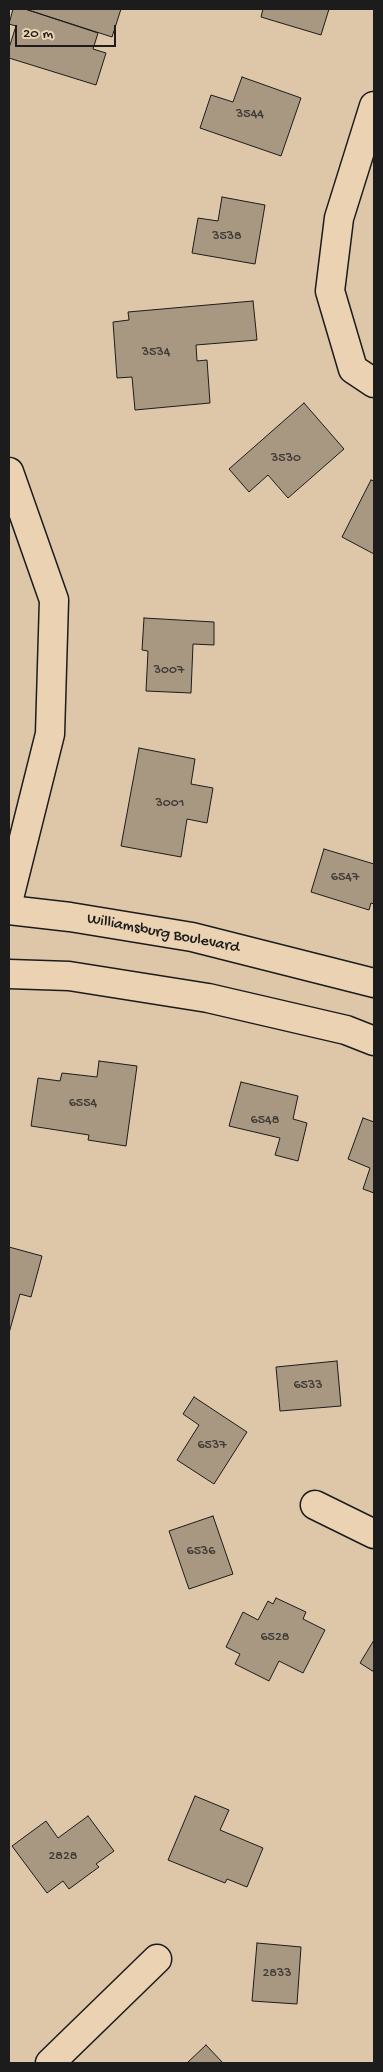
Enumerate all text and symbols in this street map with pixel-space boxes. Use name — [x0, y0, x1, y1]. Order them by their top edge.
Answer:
scale bar — [18, 15, 119, 47]
text: 20 m — [23, 25, 53, 43]
house number: 3544 — [236, 107, 264, 123]
house number: 3538 — [212, 229, 242, 245]
house number: 3534 — [142, 345, 170, 361]
house number: 3530 — [271, 451, 301, 467]
house number: 3007 — [154, 663, 184, 679]
house number: 3001 — [156, 796, 184, 812]
house number: 6547 — [331, 870, 359, 886]
street label: Williamsburg Boulevard — [85, 910, 241, 958]
house number: 6554 — [69, 1096, 97, 1112]
house number: 6548 — [251, 1113, 279, 1129]
house number: 6533 — [294, 1378, 322, 1394]
house number: 6537 — [197, 1438, 227, 1454]
house number: 6536 — [187, 1544, 215, 1560]
house number: 6528 — [261, 1630, 289, 1646]
house number: 2828 — [48, 1849, 78, 1865]
house number: 2833 — [262, 1966, 292, 1982]

